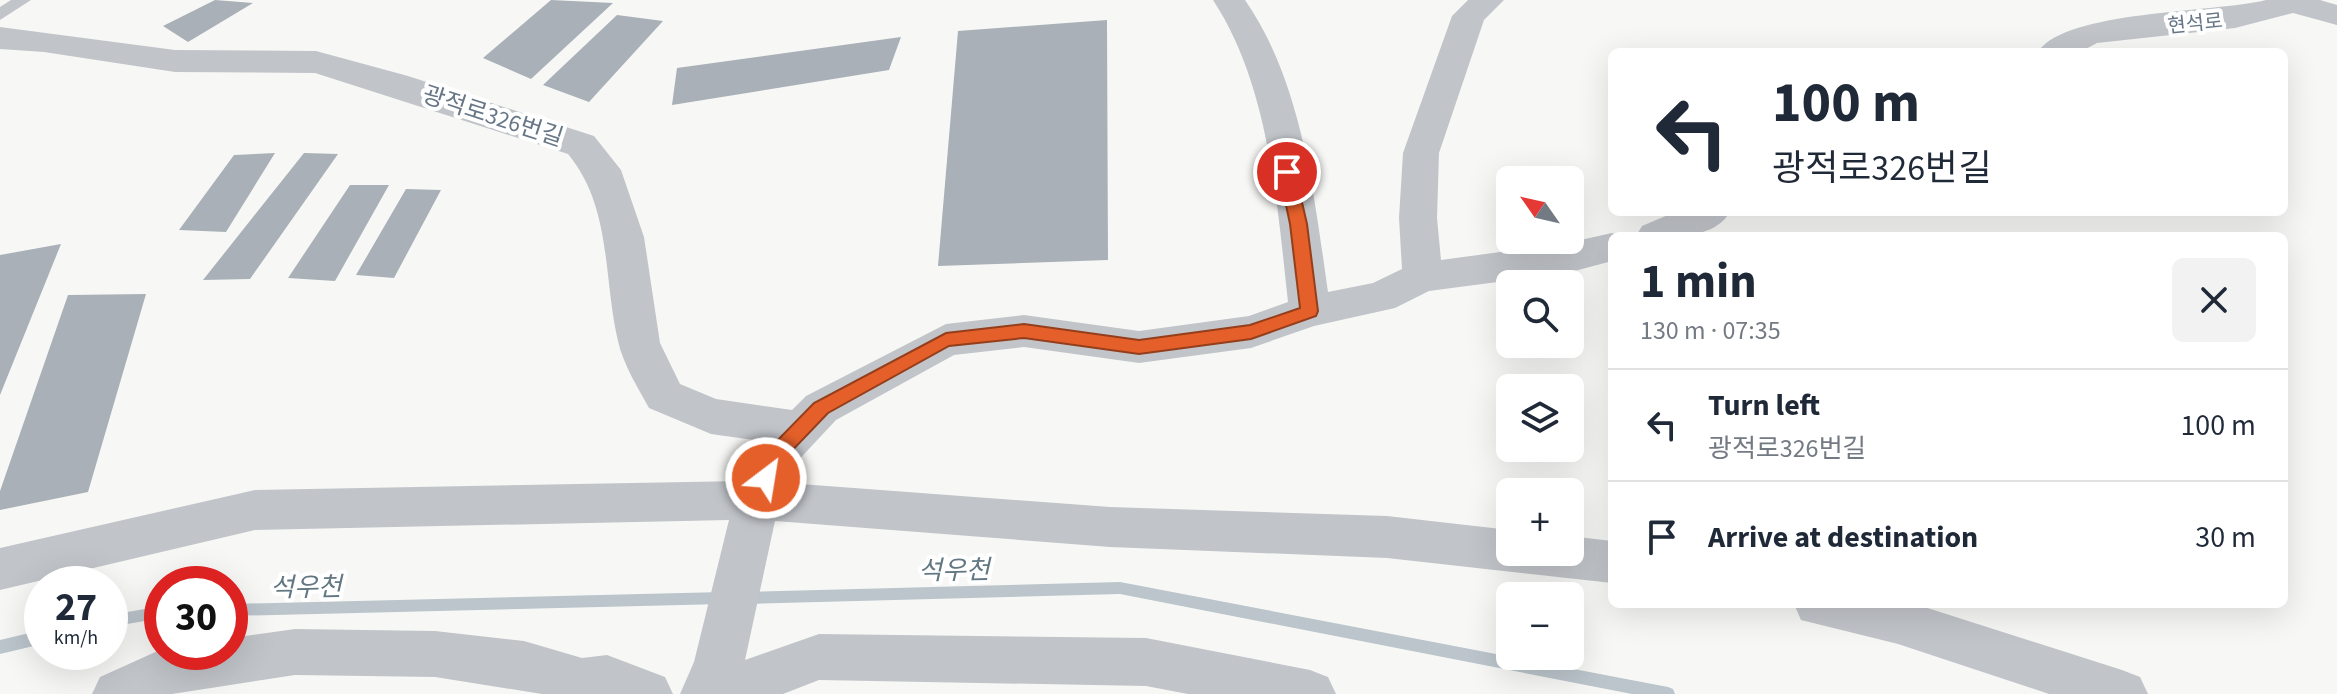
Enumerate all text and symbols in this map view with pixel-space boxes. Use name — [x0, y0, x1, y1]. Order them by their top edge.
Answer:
street label: 현석로 — [2166, 7, 2224, 41]
text: 100 m — [1772, 64, 1920, 143]
street label: 광적로326번길 — [418, 77, 568, 156]
icon: left — [1640, 80, 1744, 184]
pin — [1253, 138, 1321, 206]
text: 광적로326번길 — [1772, 143, 1991, 194]
icon: arrive — [1265, 150, 1309, 194]
north arrow — [1496, 166, 1584, 254]
map controls — [1496, 166, 1584, 670]
text: 1 min — [1640, 248, 1757, 316]
button: close — [2172, 258, 2256, 342]
button: search — [1496, 270, 1584, 358]
text: 130 m · 07:35 — [1640, 312, 1781, 349]
button: layers — [1496, 374, 1584, 462]
text: Turn left — [1708, 384, 1820, 427]
icon: left — [1640, 403, 1684, 447]
text: 100 m — [2180, 404, 2256, 447]
text: 광적로326번길 — [1708, 430, 1866, 467]
position arrow — [724, 436, 808, 520]
button: + — [1496, 478, 1584, 566]
icon: arrive — [1640, 515, 1684, 559]
text: Arrive at destination — [1708, 516, 1978, 559]
text: 30 m — [2195, 516, 2256, 559]
water label: 석우천 — [918, 551, 993, 590]
speed limit sign: 30 — [144, 566, 248, 670]
water label: 석우천 — [270, 568, 345, 607]
text: 27 — [55, 579, 97, 636]
button: − — [1496, 582, 1584, 670]
text: km/h — [54, 624, 98, 652]

